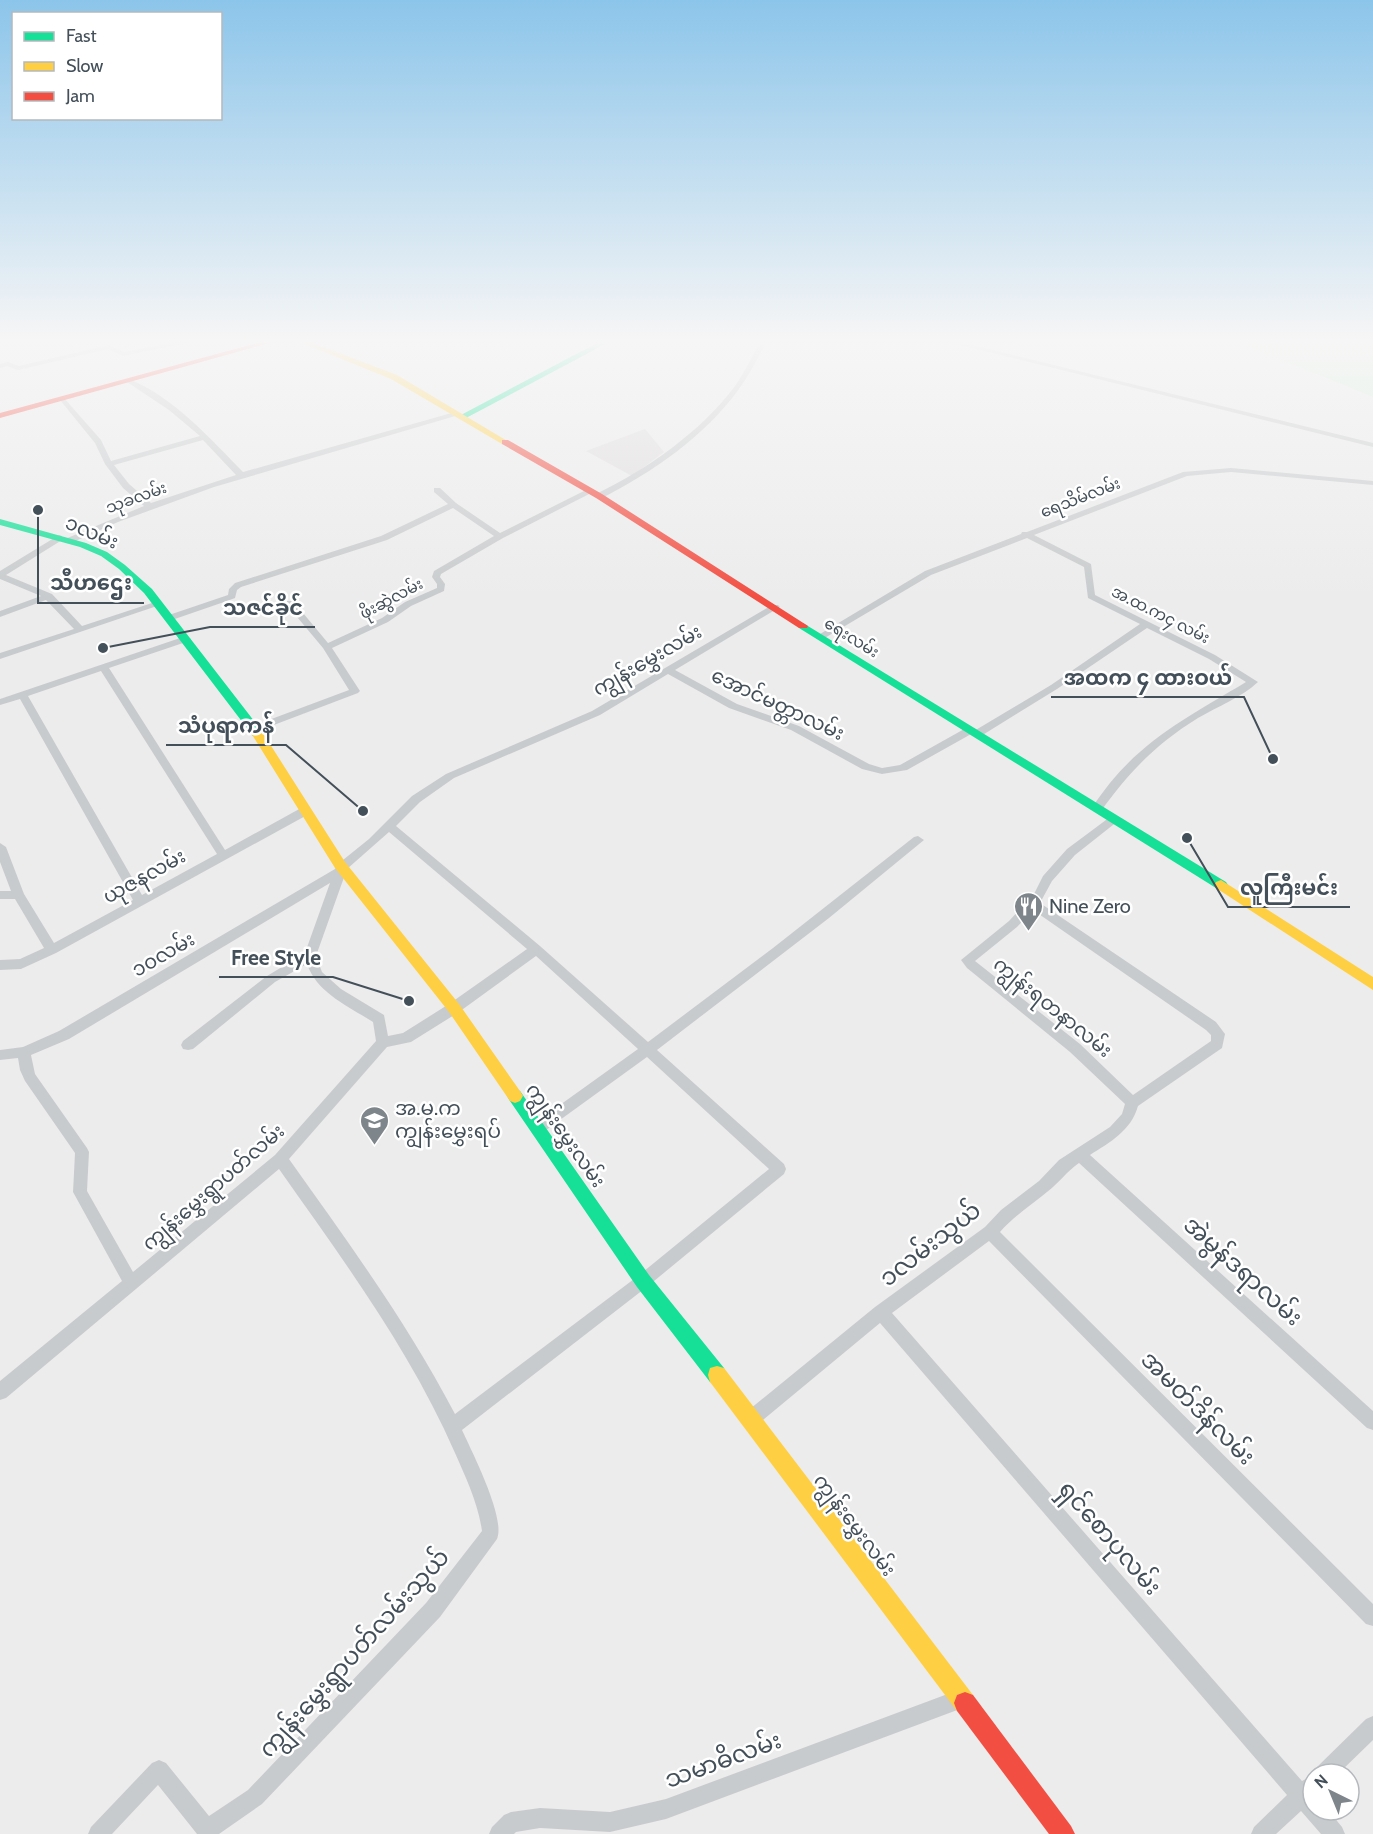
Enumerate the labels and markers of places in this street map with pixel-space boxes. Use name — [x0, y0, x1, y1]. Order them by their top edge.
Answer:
callout: သီဟဌေး — [38, 564, 144, 603]
callout: သဇင်ခိုင် — [210, 588, 315, 627]
callout: အထက ၄ ထားဝယ် — [1051, 658, 1244, 697]
callout: သံပုရာကန် — [166, 706, 286, 745]
callout: လူကြီးမင်း — [1228, 868, 1350, 907]
restaurant icon: Nine Zero — [1012, 890, 1044, 932]
place label: Nine Zero — [1049, 894, 1131, 918]
callout: Free Style — [219, 938, 333, 977]
place label: အ.မ.က ကျွန်းမွှေးရပ် — [395, 1096, 501, 1149]
school or university icon: အ.မ.က ကျွန်းမွှေးရပ် — [358, 1104, 390, 1146]

